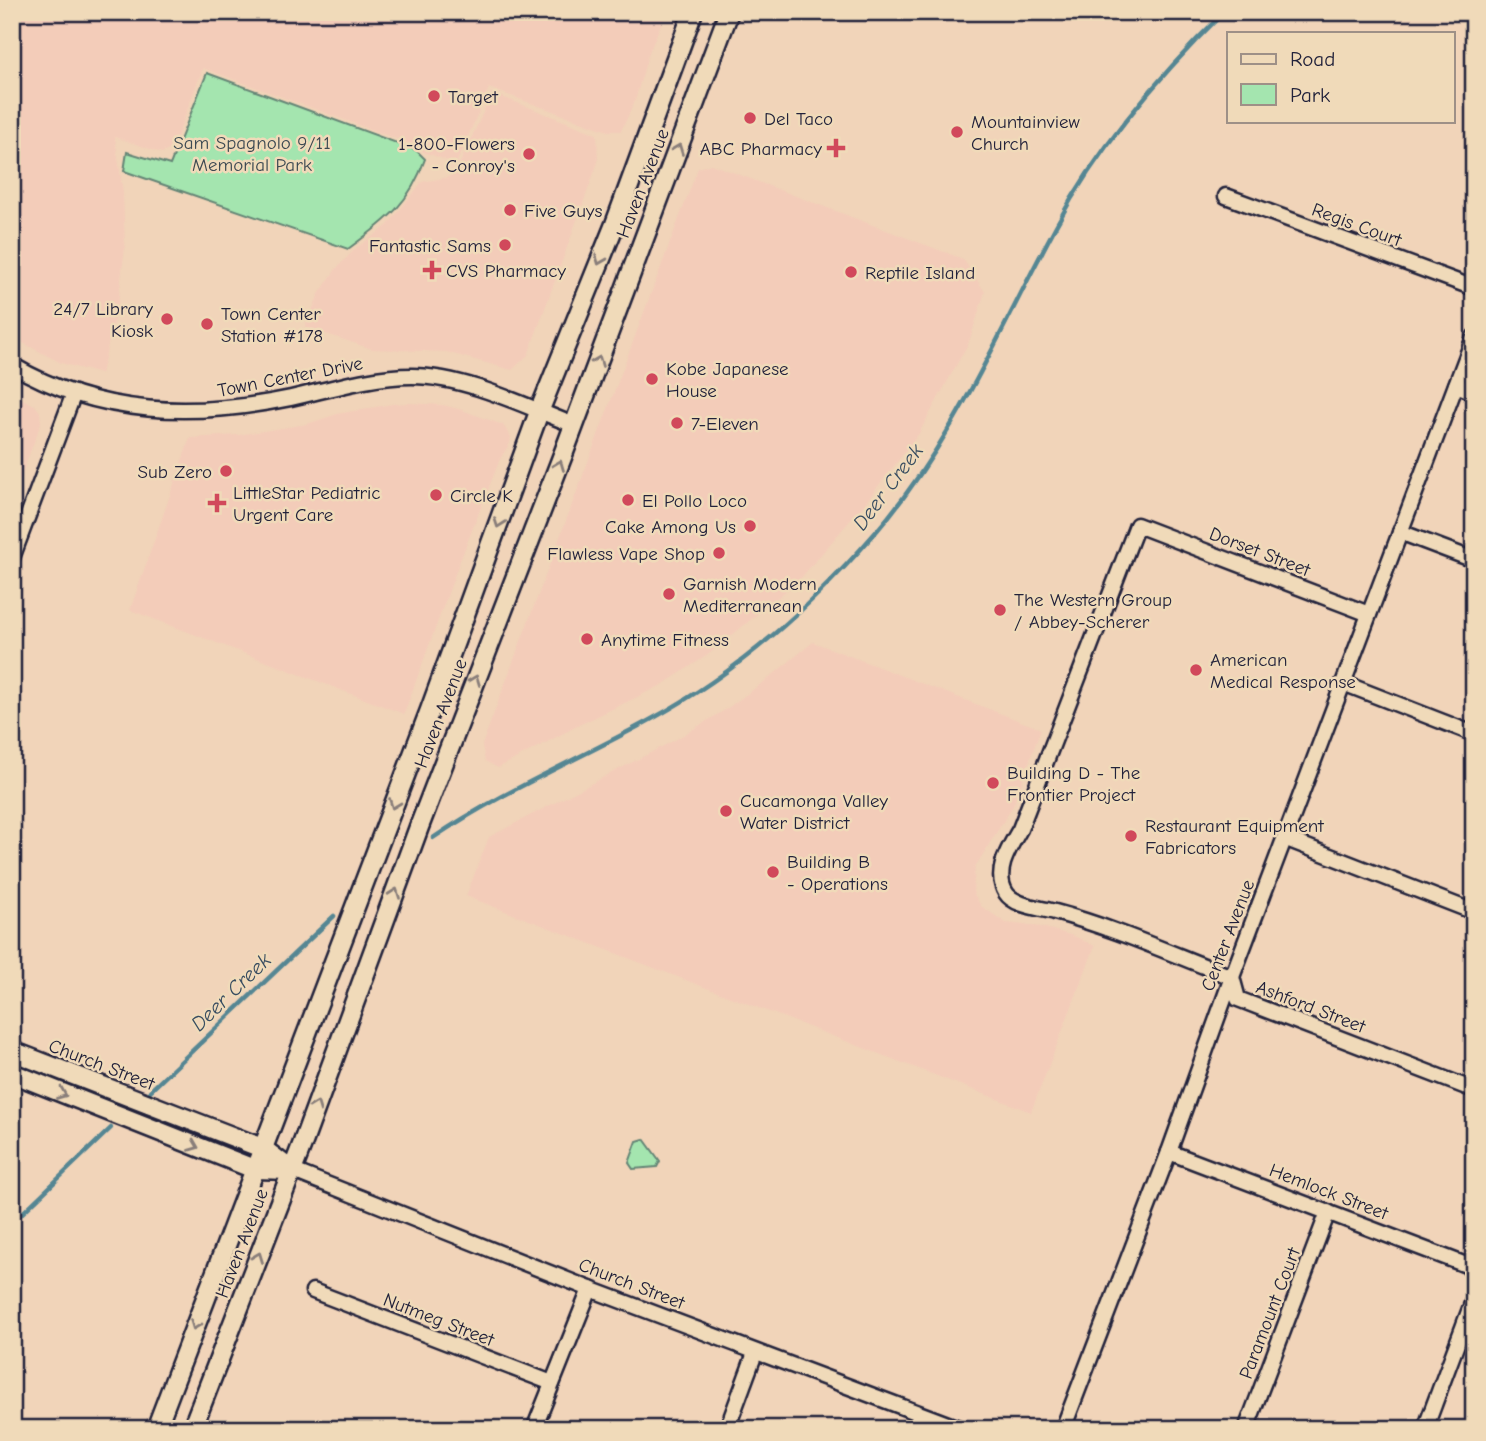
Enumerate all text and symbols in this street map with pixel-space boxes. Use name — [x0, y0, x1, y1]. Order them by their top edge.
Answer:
legend — [1227, 32, 1454, 122]
text: Road — [1290, 47, 1335, 71]
text: Park — [1290, 83, 1330, 107]
place label: Target — [448, 86, 499, 108]
marker: Target — [426, 88, 442, 104]
place label: Del Taco — [764, 108, 833, 130]
marker: Del Taco — [742, 110, 758, 126]
place label: Mountainview Church — [971, 111, 1080, 155]
marker: Mountainview Church — [949, 124, 965, 140]
street label: Haven Avenue — [612, 126, 674, 241]
park label: Sam Spagnolo 9/11 Memorial Park — [173, 132, 331, 176]
place label: 1-800-Flowers - Conroy's — [398, 133, 515, 177]
place label: ABC Pharmacy — [700, 138, 823, 160]
marker: ABC Pharmacy — [828, 140, 844, 156]
one-way arrow — [670, 143, 684, 155]
marker: 1-800-Flowers - Conroy's — [521, 146, 537, 162]
street label: Regis Court — [1309, 199, 1405, 251]
place label: Five Guys — [524, 200, 603, 222]
marker: Five Guys — [502, 202, 518, 218]
place label: Fantastic Sams — [369, 235, 491, 257]
marker: Fantastic Sams — [497, 237, 513, 253]
one-way arrow — [595, 253, 609, 265]
place label: CVS Pharmacy — [446, 260, 567, 282]
marker: CVS Pharmacy — [424, 262, 440, 278]
place label: Reptile Island — [865, 262, 975, 284]
marker: Reptile Island — [843, 264, 859, 280]
place label: 24/7 Library Kiosk — [53, 298, 154, 342]
place label: Town Center Station #178 — [221, 303, 323, 347]
marker: 24/7 Library Kiosk — [159, 311, 175, 327]
marker: Town Center Station #178 — [199, 316, 215, 332]
street label: Town Center Drive — [216, 352, 365, 402]
one-way arrow — [589, 356, 603, 368]
place label: Kobe Japanese House — [666, 358, 789, 402]
marker: Kobe Japanese House — [644, 371, 660, 387]
place label: 7-Eleven — [691, 413, 759, 435]
marker: 7-Eleven — [669, 415, 685, 431]
water label: Deer Creek — [848, 439, 929, 535]
one-way arrow — [551, 459, 565, 471]
place label: Sub Zero — [137, 461, 212, 483]
marker: Sub Zero — [218, 463, 234, 479]
place label: LittleStar Pediatric Urgent Care — [233, 482, 380, 526]
place label: Circle K — [450, 485, 513, 507]
marker: Circle K — [428, 487, 444, 503]
place label: El Pollo Loco — [642, 490, 747, 512]
marker: El Pollo Loco — [620, 492, 636, 508]
marker: LittleStar Pediatric Urgent Care — [207, 493, 227, 513]
one-way arrow — [493, 516, 507, 528]
place label: Cake Among Us — [605, 516, 736, 538]
marker: Cake Among Us — [742, 518, 758, 534]
street label: Dorset Street — [1206, 523, 1314, 581]
place label: Flawless Vape Shop — [547, 543, 705, 565]
marker: Flawless Vape Shop — [711, 545, 727, 561]
place label: Garnish Modern Mediterranean — [683, 573, 817, 617]
marker: Garnish Modern Mediterranean — [661, 586, 677, 602]
place label: The Western Group / Abbey-Scherer — [1014, 589, 1172, 633]
marker: The Western Group / Abbey-Scherer — [992, 602, 1008, 618]
place label: Anytime Fitness — [601, 629, 729, 651]
marker: Anytime Fitness — [579, 631, 595, 647]
place label: American Medical Response — [1210, 649, 1356, 693]
street label: Haven Avenue — [410, 656, 472, 771]
marker: American Medical Response — [1188, 662, 1204, 678]
one-way arrow — [467, 674, 481, 687]
place label: Building D - The Frontier Project — [1007, 762, 1140, 806]
marker: Building D - The Frontier Project — [985, 775, 1001, 791]
place label: Cucamonga Valley Water District — [740, 790, 889, 834]
one-way arrow — [388, 798, 402, 810]
marker: Cucamonga Valley Water District — [718, 803, 734, 819]
place label: Restaurant Equipment Fabricators — [1145, 815, 1324, 859]
marker: Restaurant Equipment Fabricators — [1123, 828, 1139, 844]
place label: Building B - Operations — [787, 851, 888, 895]
marker: Building B - Operations — [765, 864, 781, 880]
street label: Center Avenue — [1197, 876, 1259, 994]
one-way arrow — [387, 887, 401, 900]
water label: Deer Creek — [186, 948, 276, 1036]
street label: Ashford Street — [1253, 976, 1369, 1038]
street label: Church Street — [46, 1035, 158, 1095]
one-way arrow — [55, 1086, 68, 1100]
one-way arrow — [308, 1101, 322, 1113]
one-way arrow — [187, 1137, 199, 1151]
street label: Hemlock Street — [1266, 1159, 1392, 1225]
street label: Haven Avenue — [211, 1186, 273, 1301]
street label: Paramount Court — [1235, 1244, 1305, 1382]
one-way arrow — [250, 1251, 264, 1263]
street label: Church Street — [576, 1254, 688, 1314]
street label: Nutmeg Street — [380, 1289, 498, 1351]
one-way arrow — [189, 1318, 203, 1330]

